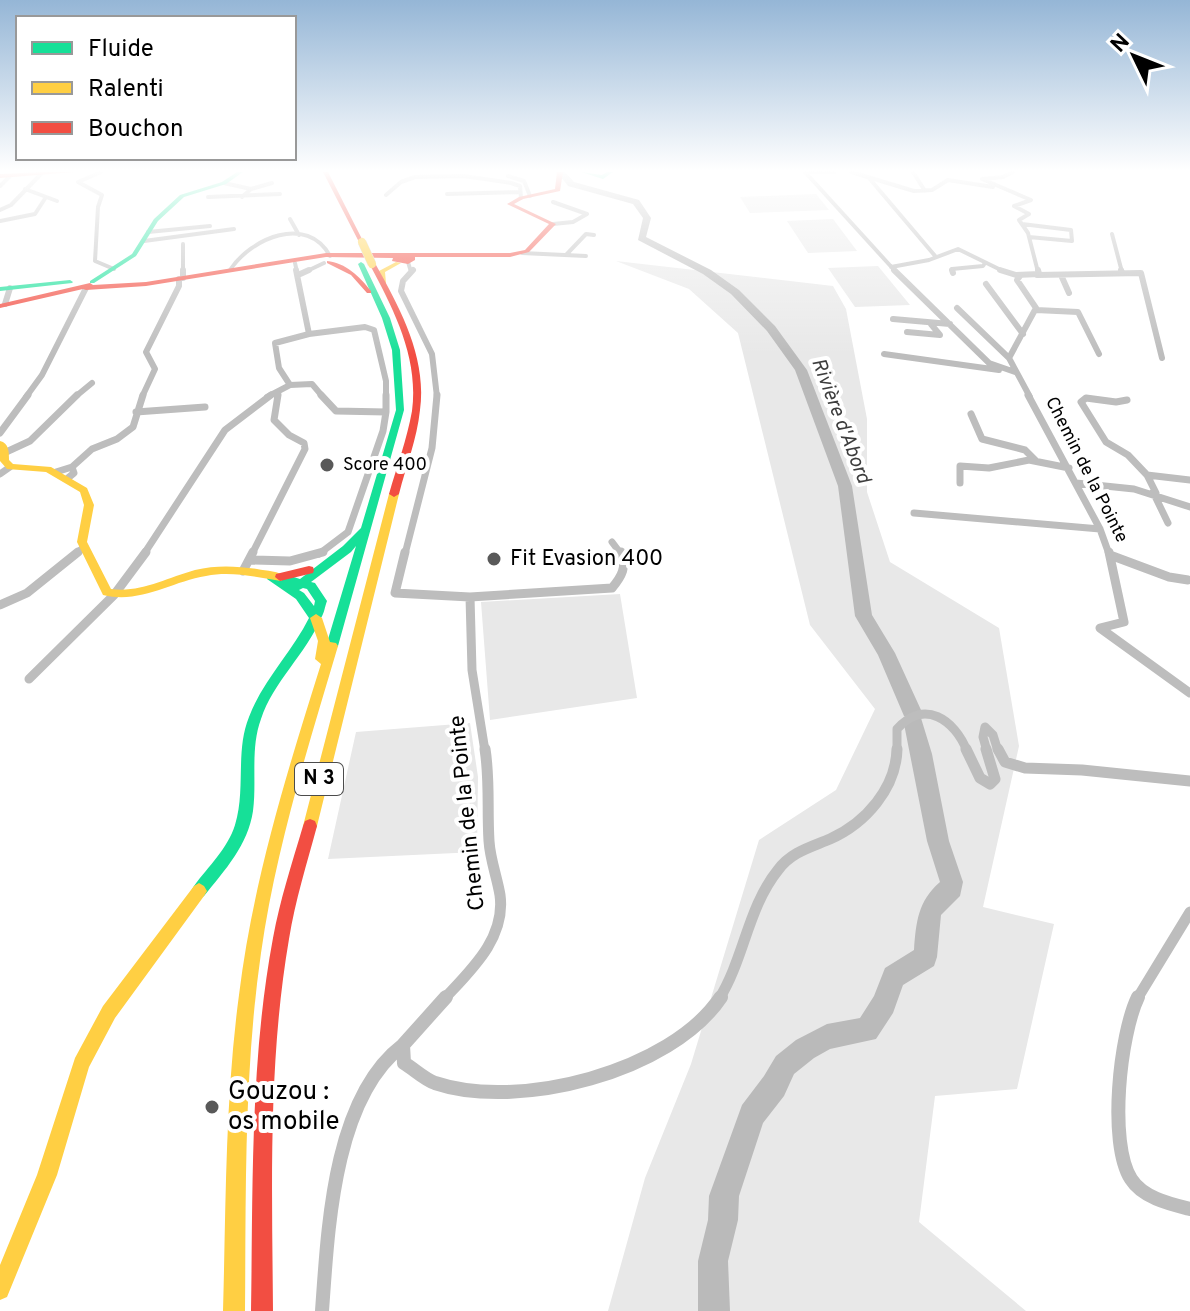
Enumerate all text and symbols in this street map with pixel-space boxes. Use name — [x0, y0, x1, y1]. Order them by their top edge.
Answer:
legend — [16, 16, 296, 160]
north arrow — [1094, 16, 1174, 96]
text: N — [1106, 29, 1136, 59]
text: Fluide — [88, 35, 154, 65]
text: Ralenti — [88, 75, 164, 105]
text: Bouchon — [88, 115, 183, 145]
water label: Rivière d'Abord — [804, 355, 876, 488]
street label: Chemin de la Pointe — [1039, 393, 1133, 547]
place label: Score 400 — [343, 454, 427, 477]
marker: Score 400 — [318, 456, 336, 474]
place label: Fit Evasion 400 — [510, 546, 663, 573]
marker: Fit Evasion 400 — [485, 550, 503, 568]
street label: Chemin de la Pointe — [444, 714, 492, 912]
road number: N 3 — [295, 763, 343, 795]
place label: Gouzou : os mobile — [228, 1076, 340, 1139]
marker: Gouzou : os mobile — [203, 1098, 221, 1116]

